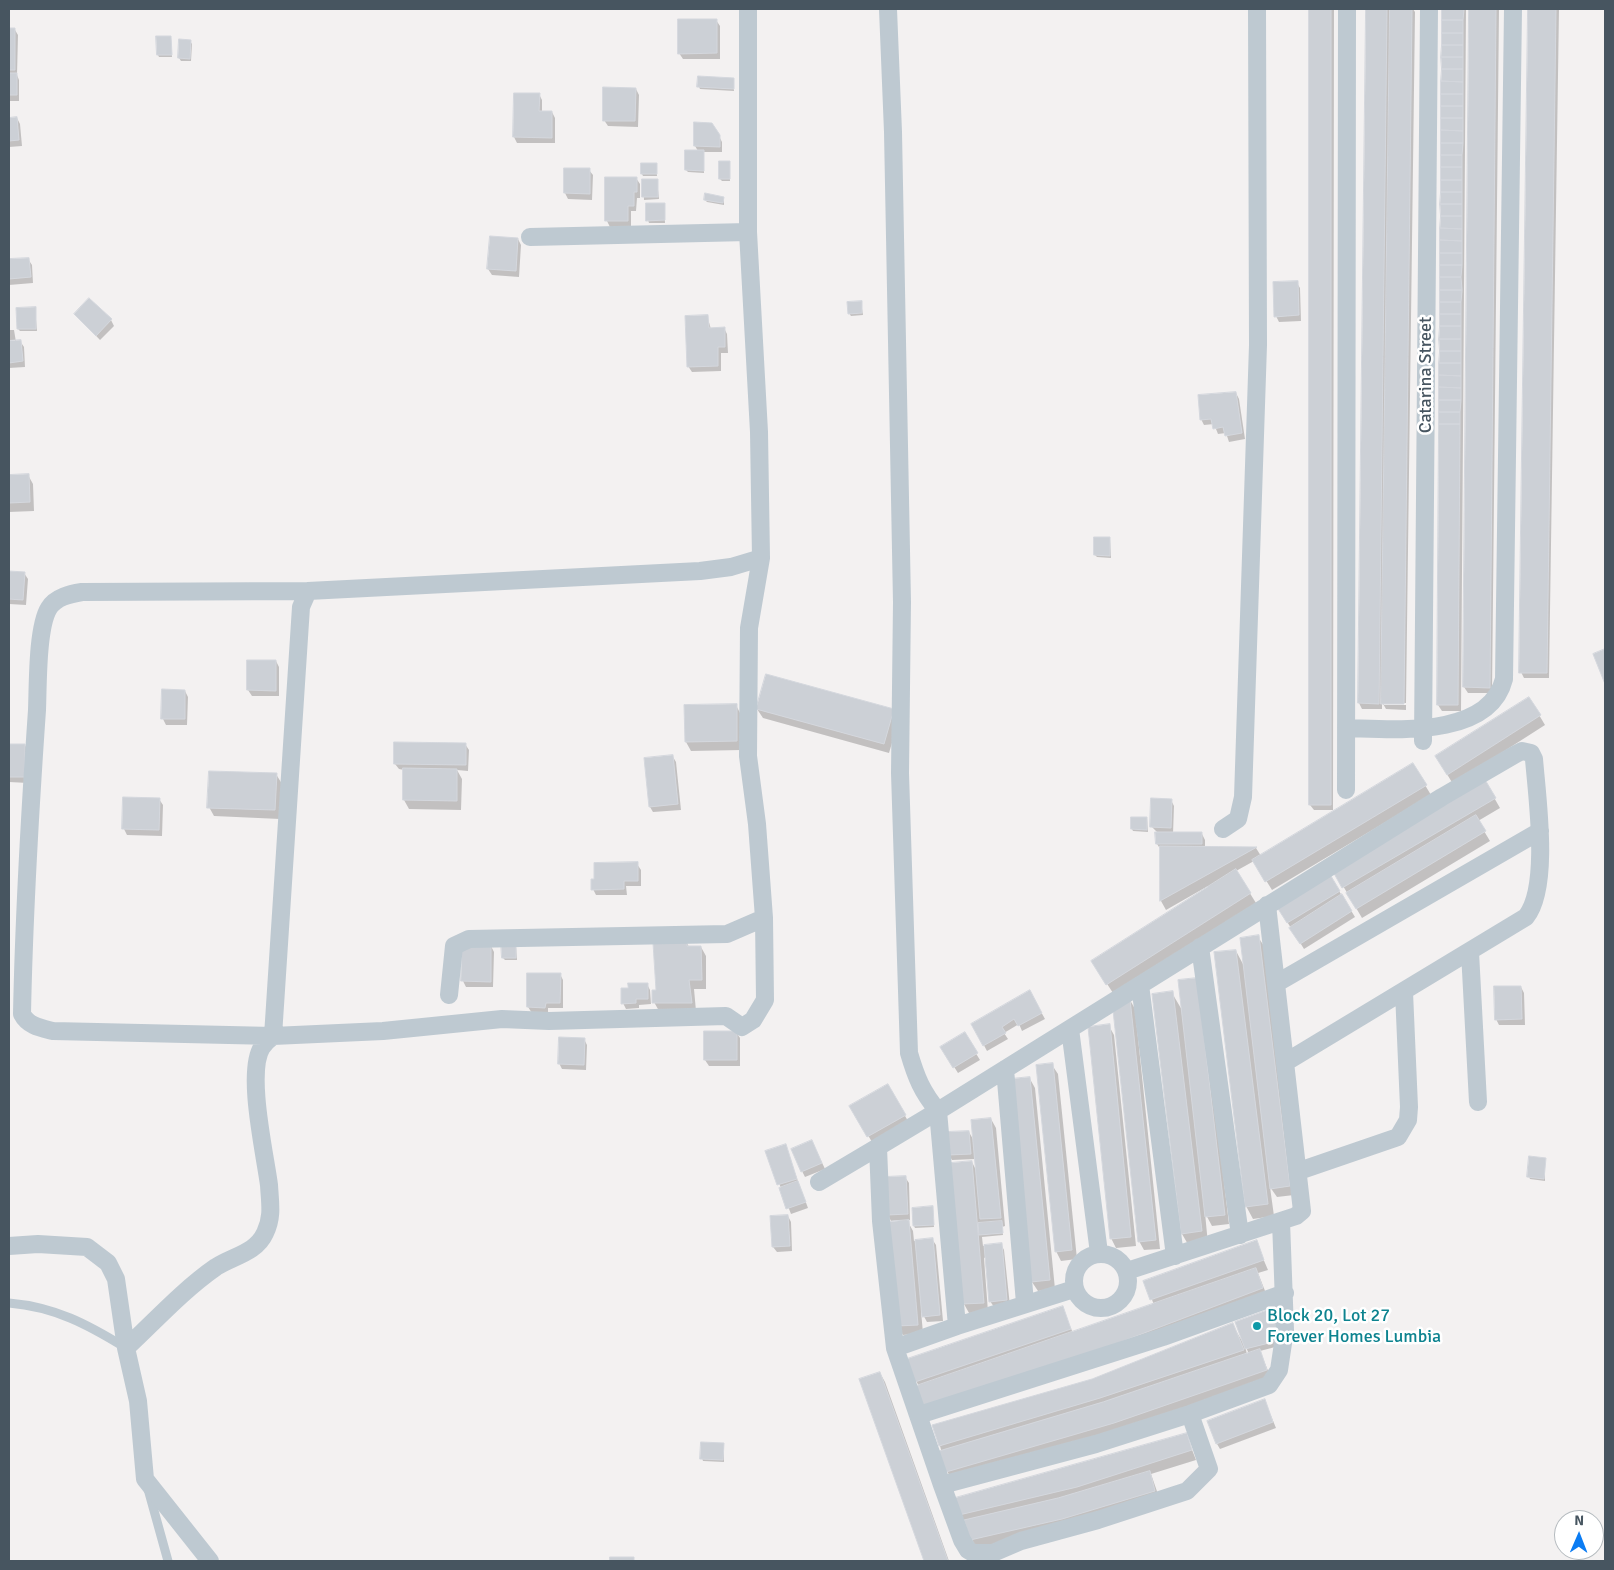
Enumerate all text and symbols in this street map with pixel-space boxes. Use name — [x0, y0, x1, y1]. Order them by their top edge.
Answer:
street label: Catarina Street — [1415, 317, 1437, 433]
place label: Block 20, Lot 27 Forever Homes Lumbia — [1267, 1305, 1441, 1348]
marker: Block 20, Lot 27 Forever Homes Lumbia — [1251, 1320, 1263, 1332]
north arrow — [1554, 1510, 1604, 1560]
text: N — [1574, 1512, 1584, 1529]

